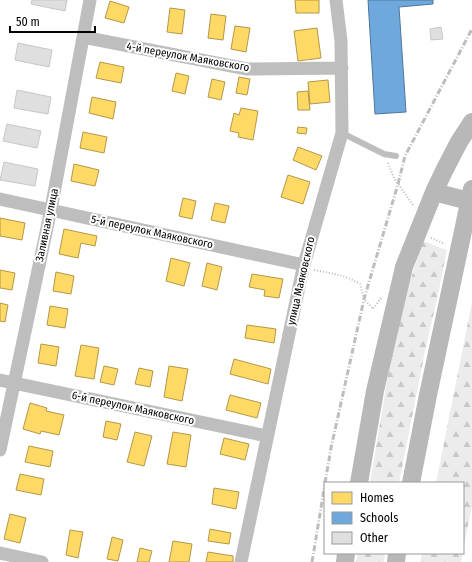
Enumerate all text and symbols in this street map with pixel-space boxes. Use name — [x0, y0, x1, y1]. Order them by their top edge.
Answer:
scale bar — [10, 8, 95, 34]
text: 50 m — [16, 15, 40, 29]
street label: 4-й переулок Маяковского — [125, 40, 251, 74]
street label: Заливная улица — [33, 187, 61, 263]
street label: 5-й переулок Маяковского — [90, 213, 214, 251]
street label: улица Маяковского — [284, 235, 318, 327]
street label: 6-й переулок Маяковского — [71, 389, 196, 427]
legend — [324, 482, 464, 554]
text: Homes — [360, 491, 394, 505]
text: Schools — [360, 511, 398, 525]
text: Other — [360, 531, 389, 545]

